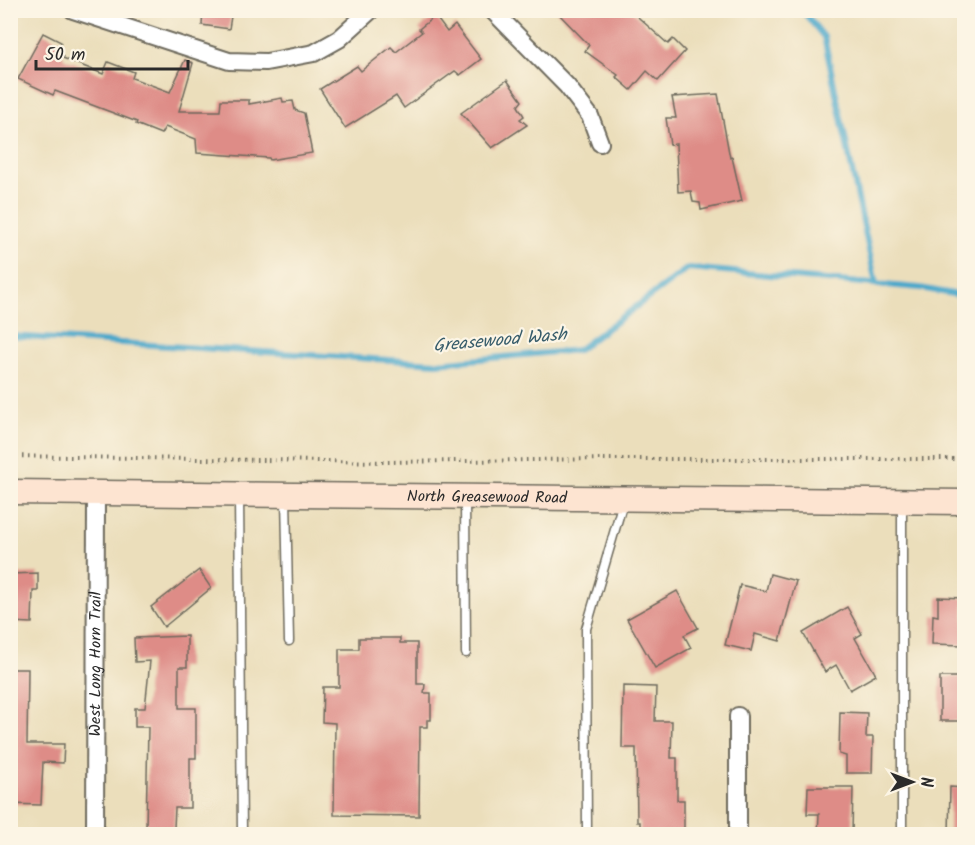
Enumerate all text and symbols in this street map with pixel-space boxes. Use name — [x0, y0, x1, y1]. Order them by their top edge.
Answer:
scale bar — [36, 33, 188, 71]
text: 50 m — [45, 41, 85, 70]
water label: Greasewood Wash — [432, 321, 569, 361]
street label: North Greasewood Road — [407, 484, 568, 510]
street label: West Long Horn Trail — [83, 591, 108, 737]
north arrow — [882, 752, 942, 812]
text: N — [913, 777, 938, 787]

